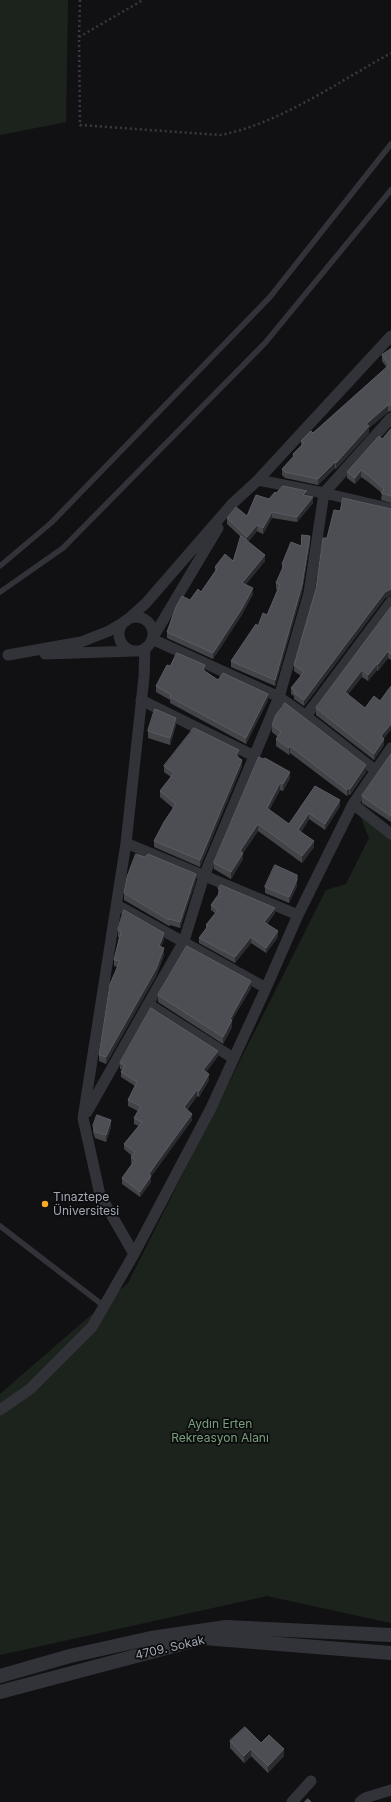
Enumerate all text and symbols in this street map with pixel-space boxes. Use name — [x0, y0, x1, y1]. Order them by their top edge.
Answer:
place label: Tınaztepe Üniversitesi — [53, 1190, 119, 1218]
marker: Tınaztepe Üniversitesi — [40, 1199, 50, 1209]
park label: Aydın Erten Rekreasyon Alanı — [171, 1417, 269, 1445]
street label: 4709. Sokak — [134, 1633, 206, 1663]

